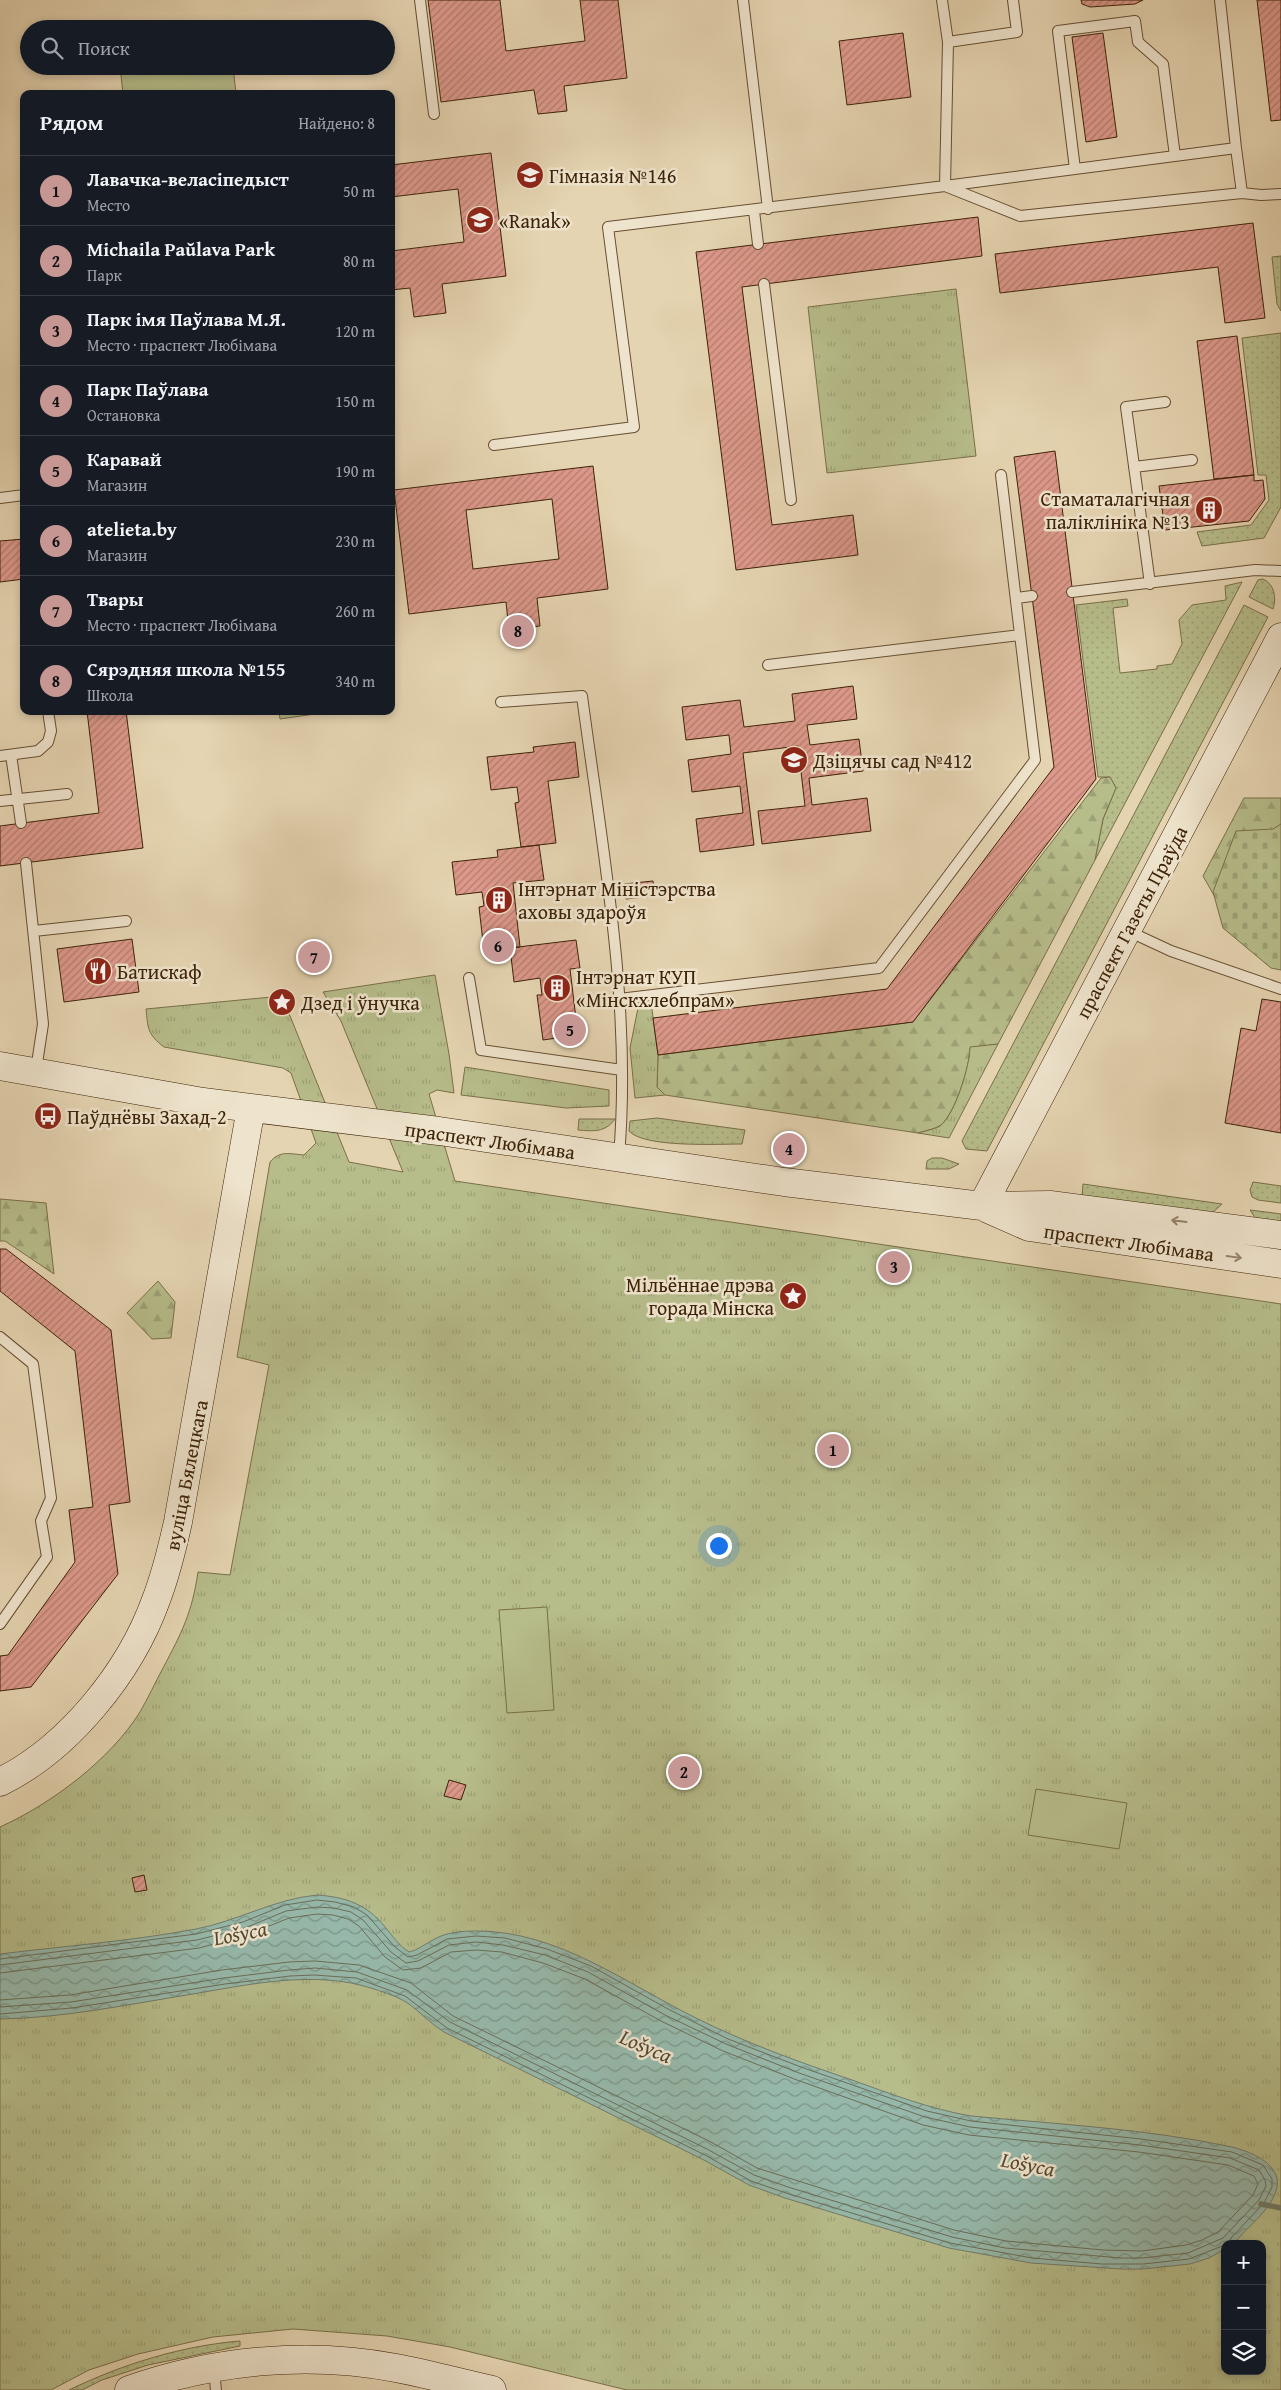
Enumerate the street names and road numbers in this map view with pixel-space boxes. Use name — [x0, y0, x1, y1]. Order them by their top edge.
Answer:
street label: праспект Газеты Праўда — [1068, 820, 1194, 1024]
street label: праспект Любімава — [403, 1114, 578, 1166]
street label: праспект Любімава — [1042, 1216, 1217, 1268]
street label: вуліца Бялецкага — [157, 1397, 215, 1553]

